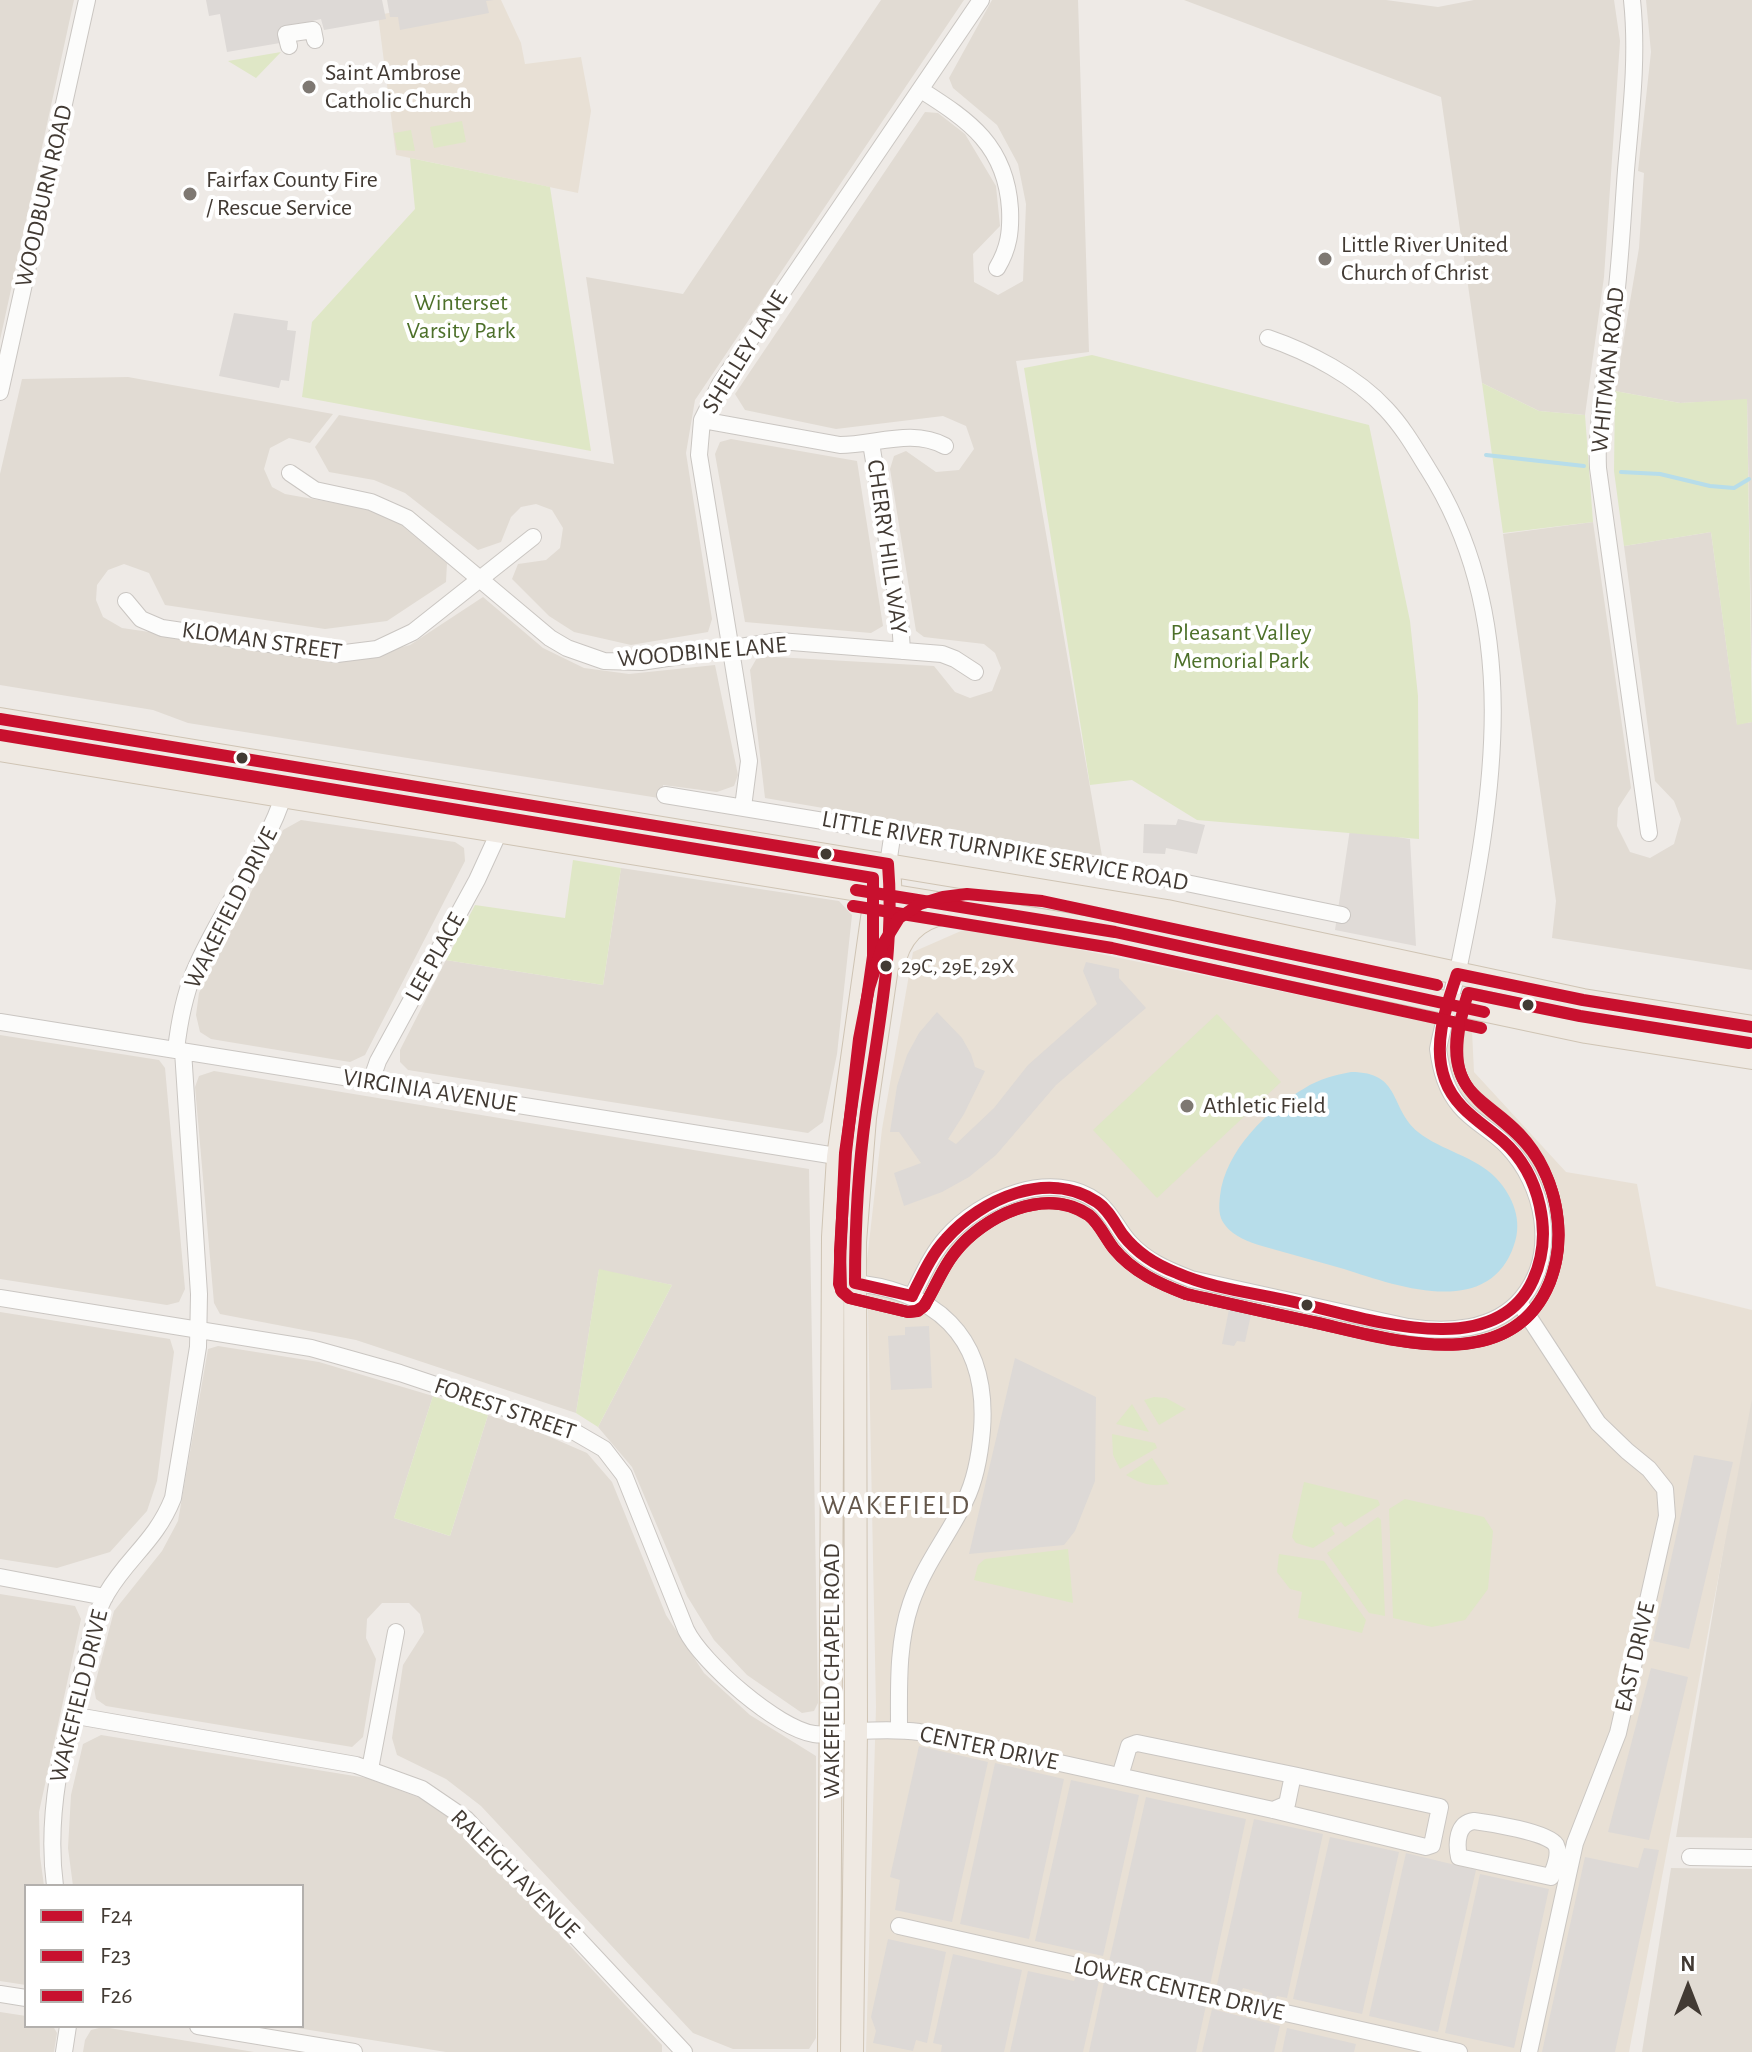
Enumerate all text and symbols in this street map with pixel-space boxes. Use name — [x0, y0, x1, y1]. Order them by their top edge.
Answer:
place label: Saint Ambrose Catholic Church — [325, 59, 472, 115]
marker: Saint Ambrose Catholic Church — [300, 78, 318, 96]
street label: WOODBURN ROAD — [9, 102, 79, 290]
place label: Fairfax County Fire / Rescue Service — [206, 166, 378, 222]
marker: Fairfax County Fire / Rescue Service — [181, 185, 199, 203]
place label: Little River United Church of Christ — [1341, 231, 1508, 287]
marker: Little River United Church of Christ — [1316, 250, 1334, 268]
street label: SHELLEY LANE — [696, 285, 794, 419]
street label: WHITMAN ROAD — [1585, 286, 1631, 454]
park label: Winterset Varsity Park — [407, 289, 515, 345]
street label: CHERRY HILL WAY — [860, 458, 914, 636]
street label: KLOMAN STREET — [180, 615, 344, 667]
park label: Pleasant Valley Memorial Park — [1171, 619, 1311, 675]
street label: WOODBINE LANE — [616, 630, 788, 674]
unlabelled marker — [234, 750, 250, 766]
street label: LITTLE RIVER TURNPIKE SERVICE ROAD — [820, 805, 1190, 897]
street label: WAKEFIELD DRIVE — [178, 822, 284, 994]
unlabelled marker — [818, 846, 834, 862]
street label: LEE PLACE — [399, 908, 471, 1006]
place label: 29C, 29E, 29X — [901, 953, 1014, 979]
marker: 29C, 29E, 29X — [878, 958, 894, 974]
unlabelled marker — [1520, 997, 1536, 1013]
street label: VIRGINIA AVENUE — [341, 1063, 519, 1119]
place label: Athletic Field — [1203, 1092, 1326, 1120]
marker: Athletic Field — [1178, 1097, 1196, 1115]
unlabelled marker — [1299, 1297, 1315, 1313]
street label: FOREST STREET — [430, 1371, 580, 1447]
district label: WAKEFIELD — [821, 1489, 971, 1523]
street label: WAKEFIELD CHAPEL ROAD — [818, 1543, 846, 1799]
street label: EAST DRIVE — [1608, 1599, 1662, 1715]
street label: WAKEFIELD DRIVE — [44, 1607, 114, 1785]
street label: CENTER DRIVE — [917, 1719, 1061, 1777]
street label: RALEIGH AVENUE — [444, 1803, 586, 1945]
legend — [24, 1884, 304, 2028]
text: F24 — [100, 1904, 133, 1928]
text: F23 — [100, 1944, 131, 1968]
north arrow — [1648, 1948, 1728, 2028]
street label: LOWER CENTER DRIVE — [1071, 1951, 1287, 2027]
text: N — [1680, 1953, 1696, 1975]
text: F26 — [100, 1984, 133, 2008]

